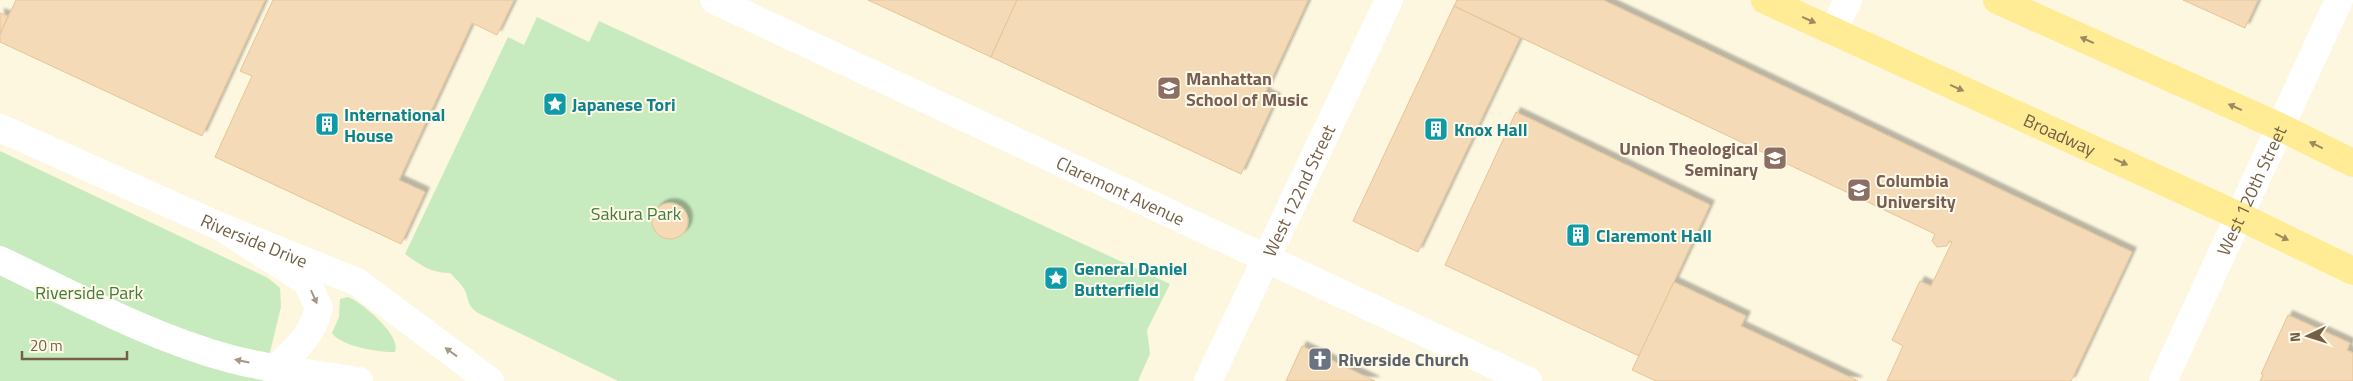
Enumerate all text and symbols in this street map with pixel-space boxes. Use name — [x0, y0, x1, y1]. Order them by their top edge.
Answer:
one-way arrow — [1802, 17, 1816, 25]
one-way arrow — [2080, 36, 2094, 44]
place label: Manhattan School of Music — [1186, 65, 1308, 113]
school or university icon: Manhattan School of Music — [1156, 75, 1182, 101]
one-way arrow — [1950, 84, 1964, 92]
place icon: Japanese Tori — [542, 91, 568, 117]
place label: Japanese Tori — [572, 91, 676, 118]
place label: International House — [344, 101, 445, 149]
one-way arrow — [2228, 102, 2242, 110]
street label: Broadway — [2019, 106, 2101, 163]
building icon: International House — [314, 111, 340, 137]
building icon: Knox Hall — [1423, 116, 1449, 142]
place label: Knox Hall — [1454, 116, 1528, 143]
street label: West 122nd Street — [1256, 119, 1342, 261]
street label: West 120th Street — [2209, 121, 2293, 260]
place label: Union Theological Seminary — [1619, 135, 1758, 183]
one-way arrow — [2309, 141, 2323, 149]
school or university icon: Union Theological Seminary — [1762, 145, 1788, 171]
street label: Claremont Avenue — [1052, 149, 1189, 232]
one-way arrow — [2114, 158, 2128, 166]
place label: Columbia University — [1876, 167, 1956, 215]
school or university icon: Columbia University — [1846, 177, 1872, 203]
park label: Sakura Park — [591, 200, 682, 227]
street label: Riverside Drive — [197, 206, 312, 274]
building icon: Claremont Hall — [1565, 222, 1591, 248]
place label: Claremont Hall — [1596, 222, 1712, 249]
one-way arrow — [2275, 233, 2290, 242]
place label: General Daniel Butterfield — [1074, 255, 1187, 303]
place icon: General Daniel Butterfield — [1043, 265, 1069, 291]
park label: Riverside Park — [35, 279, 143, 306]
one-way arrow — [310, 290, 318, 304]
north arrow — [2283, 311, 2333, 361]
scale bar — [22, 328, 128, 360]
text: N — [2284, 331, 2305, 343]
text: 20 m — [30, 334, 63, 357]
church icon: Riverside Church — [1307, 346, 1333, 372]
place label: Riverside Church — [1338, 346, 1469, 373]
one-way arrow — [444, 347, 458, 357]
one-way arrow — [234, 357, 250, 365]

